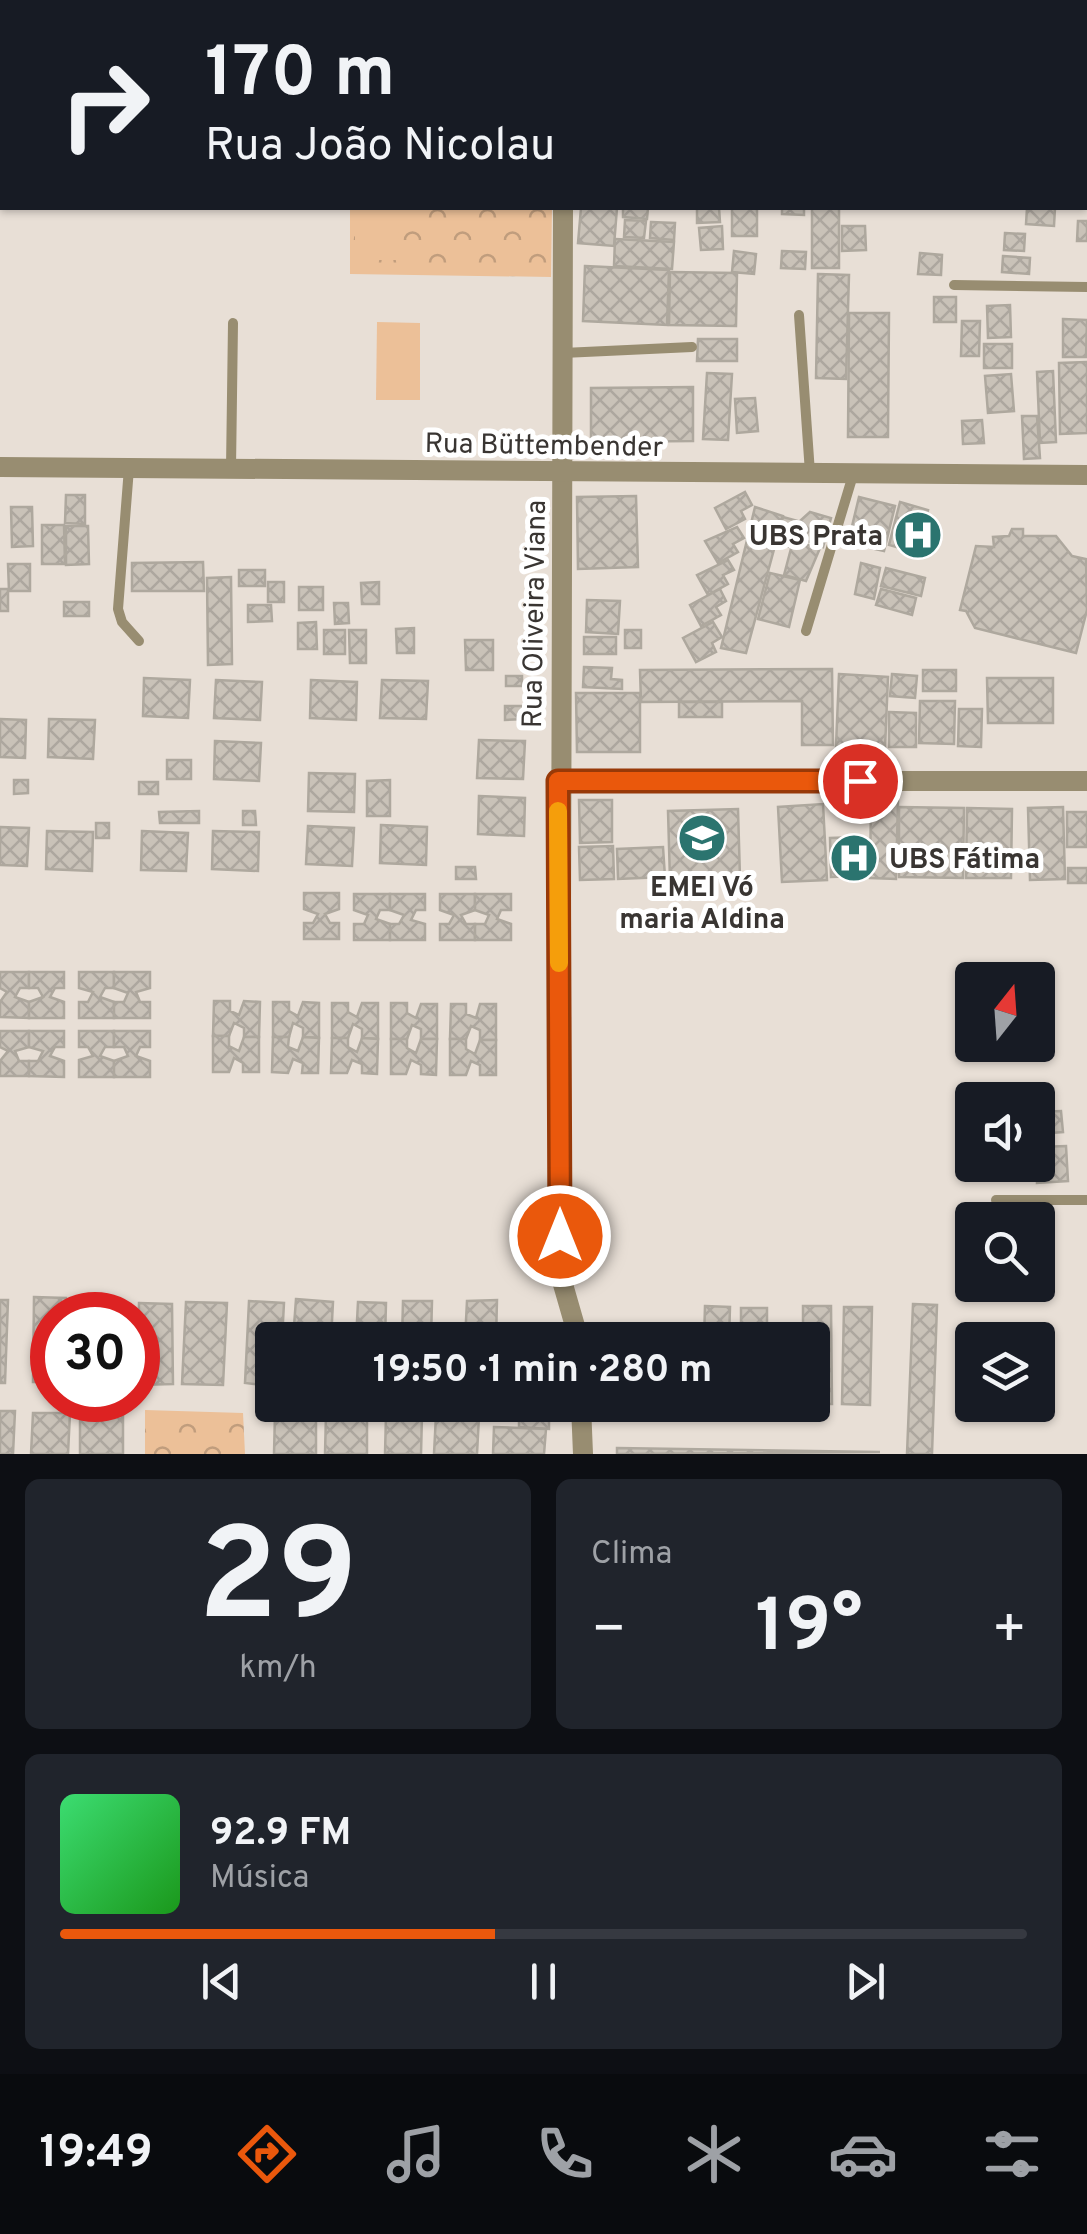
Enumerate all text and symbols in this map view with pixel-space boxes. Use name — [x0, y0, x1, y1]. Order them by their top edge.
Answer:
text: 170 m — [205, 32, 395, 121]
icon: right — [40, 40, 170, 170]
text: Rua João Nicolau — [205, 119, 555, 176]
street label: Rua Büttembender — [424, 427, 664, 467]
street label: Rua Oliveira Viana — [516, 500, 556, 729]
hospital icon: UBS Prata — [892, 509, 944, 561]
place label: UBS Prata — [749, 520, 883, 556]
pin — [818, 739, 903, 824]
icon: arrive — [833, 754, 888, 809]
school or university icon: EMEI Vó maria Aldina — [676, 812, 728, 864]
hospital icon: UBS Fátima — [828, 832, 880, 884]
place label: UBS Fátima — [889, 843, 1040, 879]
place label: EMEI Vó maria Aldina — [619, 871, 785, 939]
north arrow — [955, 962, 1055, 1062]
map controls — [955, 962, 1055, 1422]
button: sound — [955, 1082, 1055, 1182]
position arrow — [508, 1184, 612, 1288]
button: search — [955, 1202, 1055, 1302]
speed limit sign: 30 — [30, 1292, 160, 1422]
button: layers — [955, 1322, 1055, 1422]
text: 19:50 · 1 min · 280 m — [373, 1347, 712, 1396]
text: 29 — [198, 1501, 358, 1666]
text: Clima — [591, 1535, 672, 1575]
text: 19° — [755, 1583, 863, 1678]
text: − — [591, 1597, 626, 1667]
text: + — [992, 1597, 1027, 1667]
text: km/h — [239, 1649, 317, 1689]
text: 92.9 FM — [210, 1810, 351, 1859]
text: Música — [210, 1859, 309, 1899]
icon: previous — [194, 1954, 249, 2009]
icon: pause — [516, 1954, 571, 2009]
icon: next — [838, 1954, 893, 2009]
icon: directions — [232, 2119, 302, 2189]
icon: music — [381, 2119, 451, 2189]
icon: phone — [530, 2119, 600, 2189]
icon: climate — [679, 2119, 749, 2189]
icon: car — [828, 2119, 898, 2189]
icon: filters — [977, 2119, 1047, 2189]
text: 19:49 — [40, 2126, 153, 2183]

